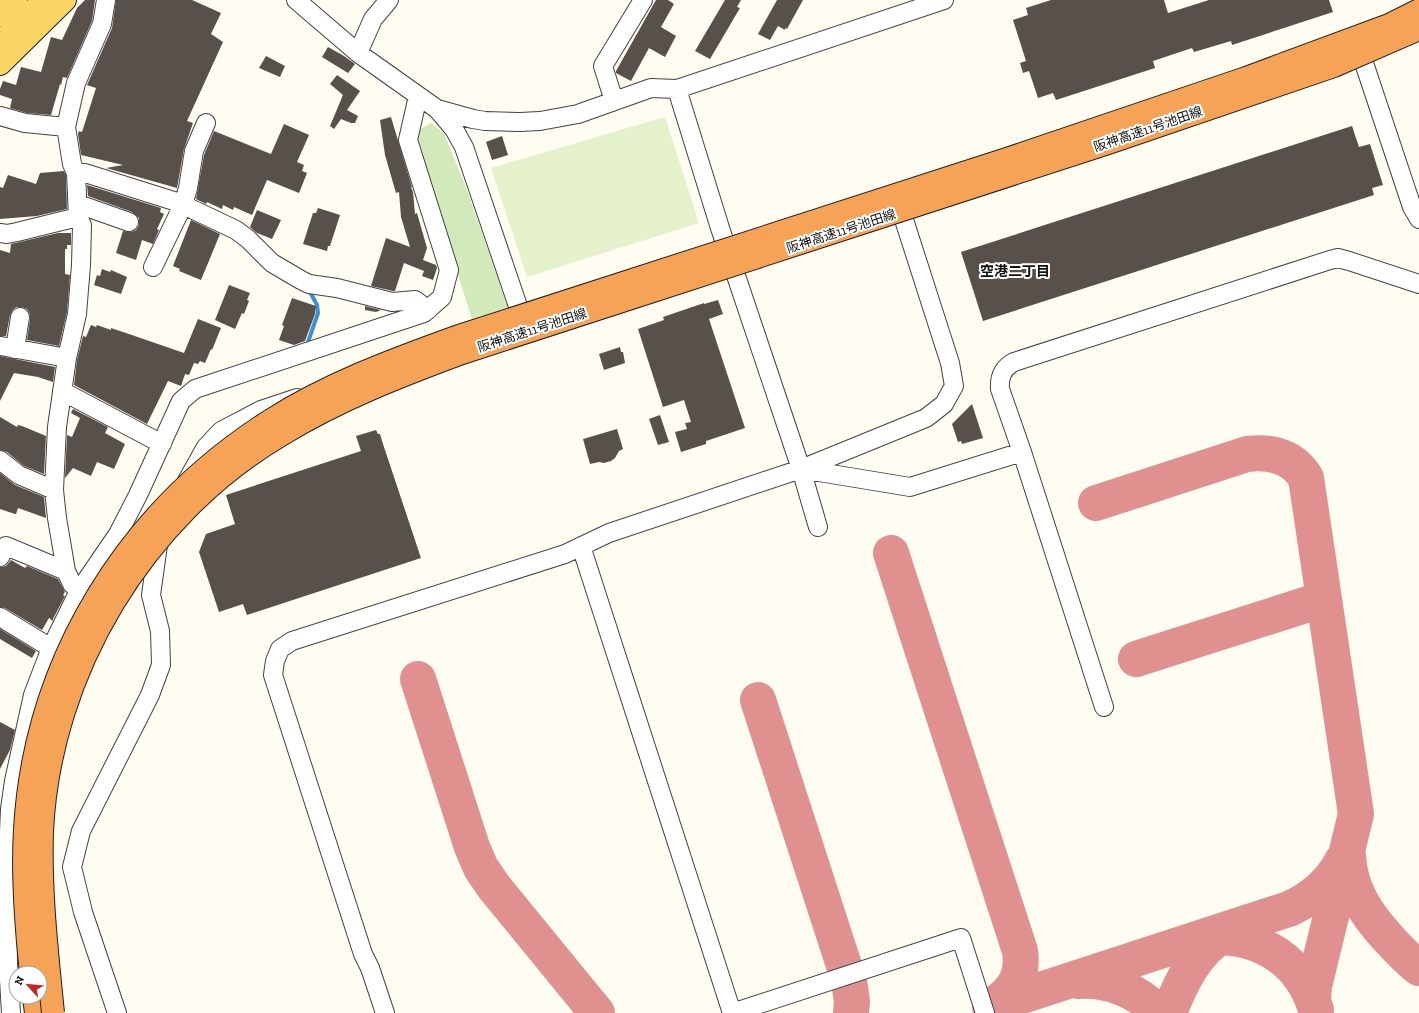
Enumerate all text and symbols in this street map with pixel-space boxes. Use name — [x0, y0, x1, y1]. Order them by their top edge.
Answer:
street label: 阪神高速11号池田線 — [1092, 103, 1204, 155]
street label: 阪神高速11号池田線 — [784, 206, 898, 256]
district label: 空港二丁目 — [980, 263, 1050, 280]
street label: 阪神高速11号池田線 — [475, 305, 589, 355]
north arrow — [8, 965, 48, 1005]
text: N — [12, 973, 28, 987]

